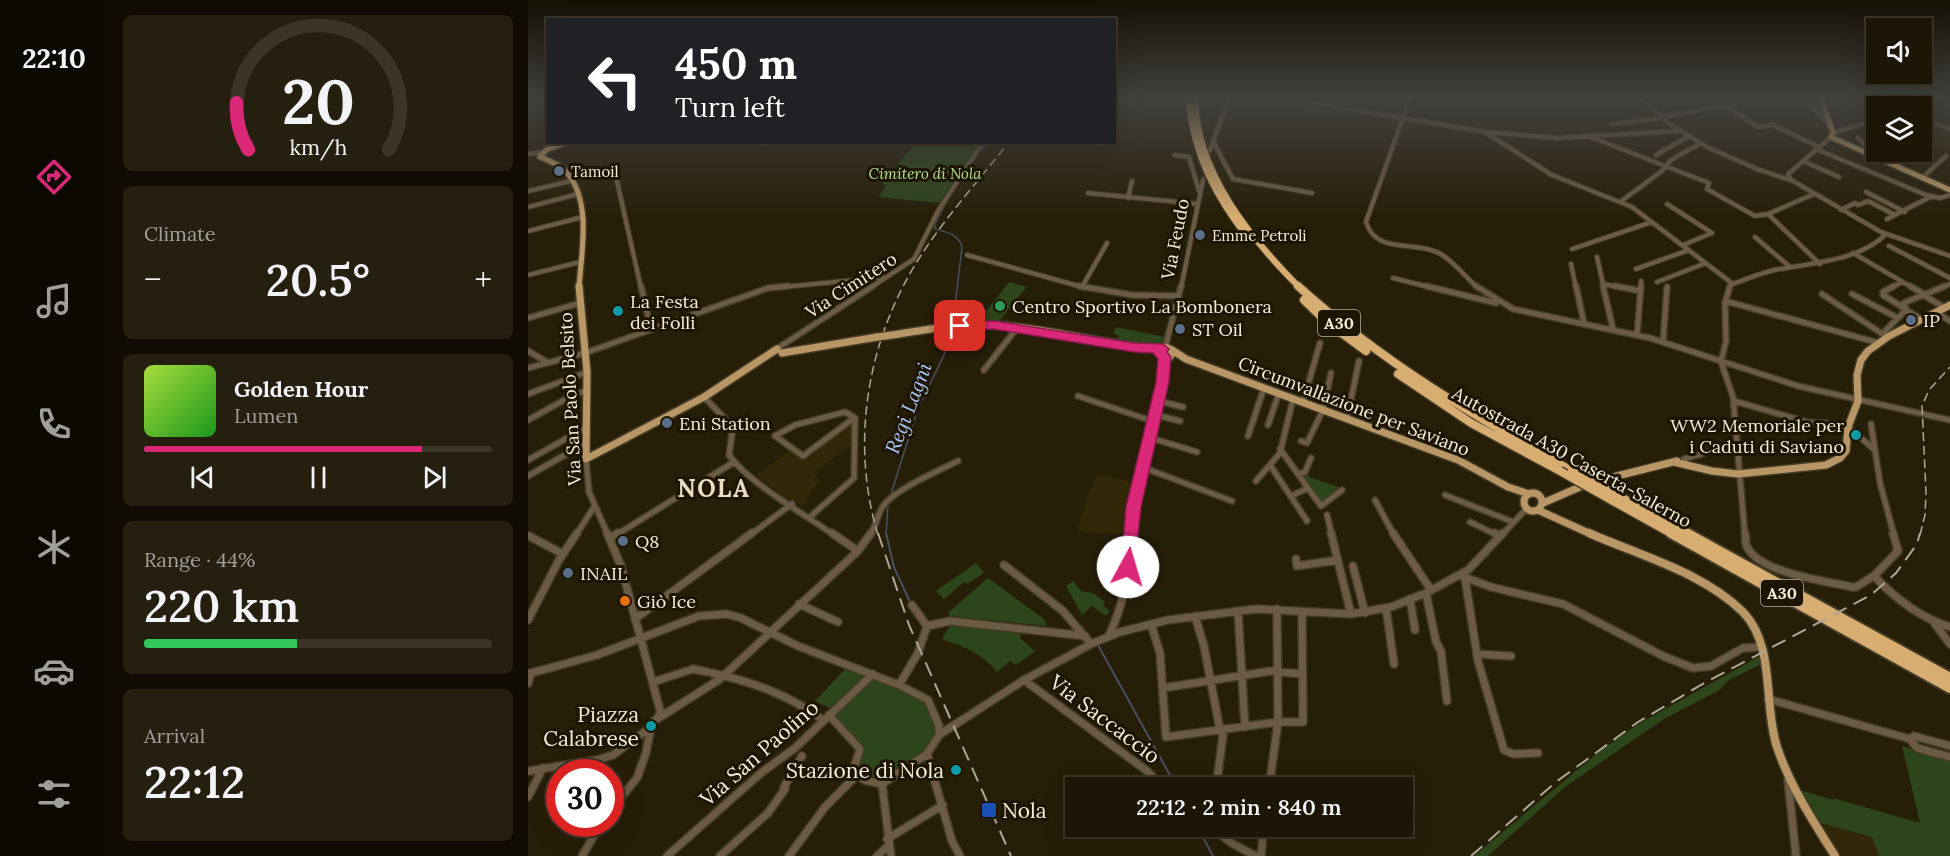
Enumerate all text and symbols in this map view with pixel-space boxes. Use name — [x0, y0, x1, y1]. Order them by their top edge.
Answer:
map controls — [1866, 18, 1932, 162]
button: sound — [1866, 18, 1932, 84]
text: 450 m — [675, 37, 797, 91]
text: 22:10 — [22, 41, 86, 75]
icon: left — [576, 42, 654, 120]
text: 20 — [282, 61, 354, 141]
text: Turn left — [675, 90, 785, 124]
button: layers — [1866, 96, 1932, 162]
text: km/h — [289, 133, 347, 161]
icon: directions — [33, 156, 75, 198]
place label: Tamoil — [571, 162, 618, 181]
marker: Tamoil — [552, 164, 566, 178]
park label: Cimitero di Nola — [869, 164, 982, 183]
street label: Via Feudo — [1156, 197, 1194, 282]
text: Climate — [144, 221, 216, 246]
place label: Emme Petroli — [1212, 226, 1306, 245]
marker: Emme Petroli — [1193, 228, 1207, 242]
street label: Via Cimitero — [800, 247, 901, 324]
text: 20.5° — [266, 251, 370, 308]
text: − — [144, 258, 162, 300]
text: + — [475, 258, 492, 300]
icon: music — [33, 280, 75, 322]
place label: La Festa dei Folli — [630, 290, 699, 334]
place label: Centro Sportivo La Bombonera — [1012, 295, 1272, 318]
marker: Centro Sportivo La Bombonera — [993, 299, 1007, 313]
pin — [934, 300, 985, 351]
marker: La Festa dei Folli — [611, 304, 625, 318]
icon: arrive — [943, 309, 976, 342]
place label: IP — [1923, 309, 1940, 332]
road number: A30 — [1318, 310, 1360, 336]
street label: Via San Paolo Belsito — [554, 312, 586, 487]
marker: IP — [1904, 313, 1918, 327]
place label: ST Oil — [1192, 318, 1243, 341]
marker: ST Oil — [1173, 322, 1187, 336]
street label: Circumvallazione per Saviano — [1235, 351, 1473, 461]
water label: Regi Lagni — [879, 358, 937, 457]
text: Golden Hour — [234, 375, 368, 403]
street label: Autostrada A30 Caserta-Salerno — [1448, 381, 1696, 532]
icon: phone — [33, 403, 75, 445]
text: Lumen — [234, 403, 298, 428]
place label: Eni Station — [679, 412, 771, 435]
place label: WW2 Memoriale per i Caduti di Saviano — [1670, 414, 1844, 458]
marker: Eni Station — [660, 416, 674, 430]
marker: WW2 Memoriale per i Caduti di Saviano — [1849, 428, 1863, 442]
icon: previous — [186, 461, 219, 494]
icon: pause — [302, 461, 335, 494]
icon: next — [418, 461, 451, 494]
district label: NOLA — [677, 473, 751, 504]
icon: climate — [33, 526, 75, 568]
place label: Q8 — [635, 530, 659, 553]
marker: Q8 — [616, 534, 630, 548]
position arrow — [1096, 535, 1160, 599]
text: Range · 44% — [144, 547, 255, 572]
place label: INAIL — [580, 562, 628, 585]
marker: INAIL — [561, 566, 575, 580]
text: 220 km — [144, 577, 299, 634]
road number: A30 — [1761, 580, 1803, 606]
place label: Giò Ice — [637, 590, 696, 613]
marker: Giò Ice — [618, 594, 632, 608]
icon: car — [33, 650, 75, 692]
street label: Via Saccaccio — [1043, 668, 1166, 769]
street label: Via San Paolino — [693, 694, 824, 813]
place label: Piazza Calabrese — [543, 701, 639, 752]
marker: Piazza Calabrese — [644, 719, 658, 733]
text: Arrival — [144, 723, 205, 748]
text: 22:12 — [144, 753, 245, 810]
place label: Stazione di Nola — [786, 757, 944, 784]
speed limit sign: 30 — [546, 759, 624, 837]
marker: Stazione di Nola — [949, 763, 963, 777]
icon: filters — [33, 773, 75, 815]
text: 22:12 · 2 min · 840 m — [1136, 793, 1342, 821]
place label: Nola — [1002, 797, 1047, 824]
marker: Nola — [980, 801, 998, 819]

